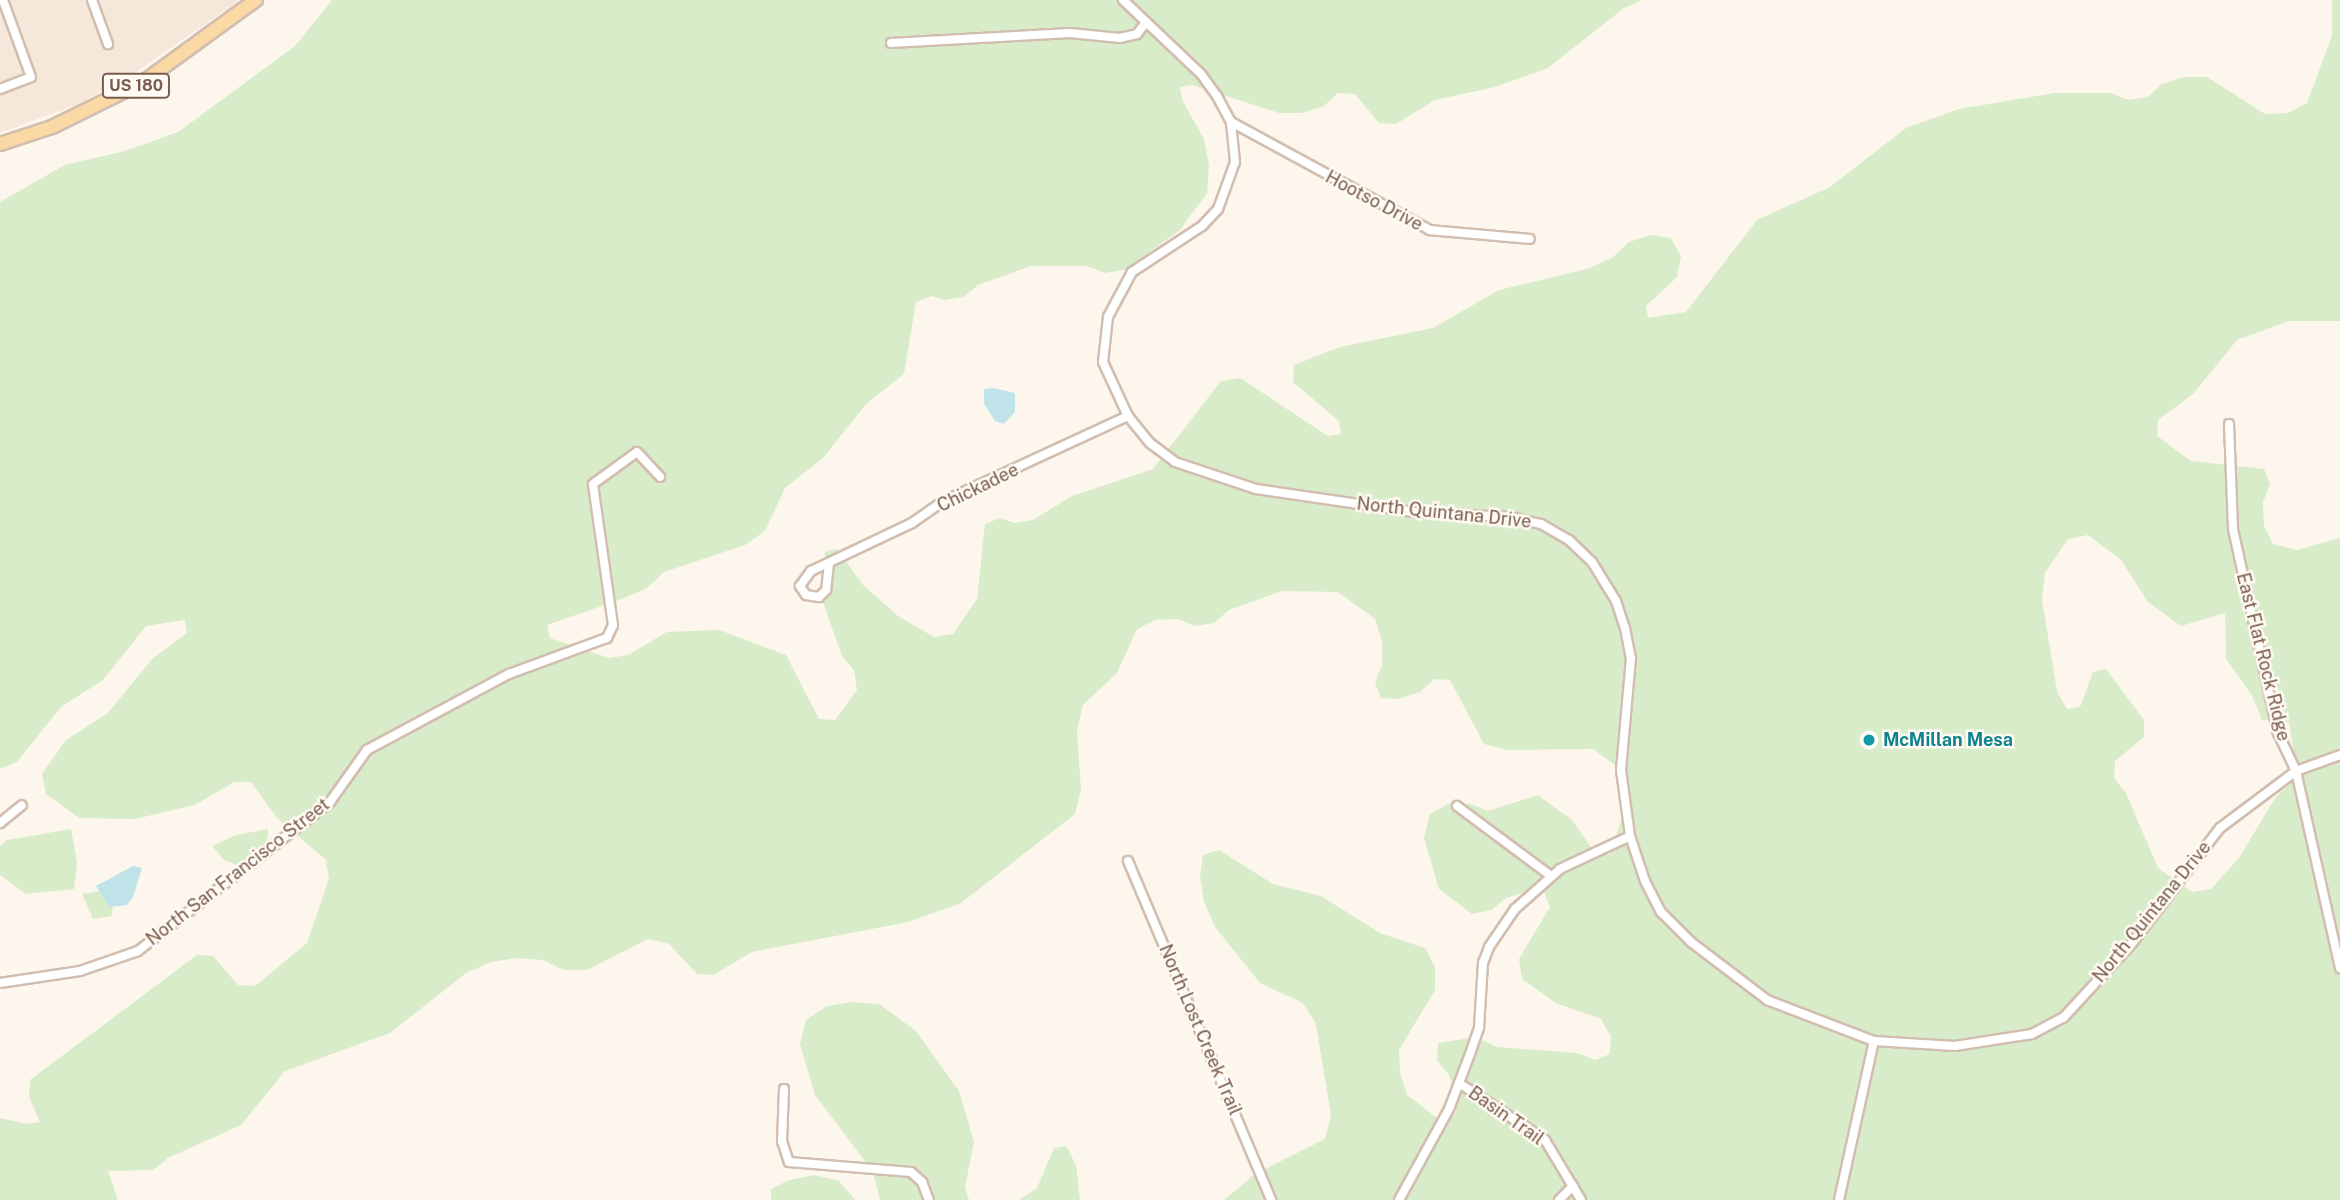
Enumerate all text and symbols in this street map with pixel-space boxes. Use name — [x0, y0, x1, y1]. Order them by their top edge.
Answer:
road number: US 180 — [101, 74, 171, 99]
street label: Hootso Drive — [1322, 166, 1426, 236]
street label: Chickadee — [934, 459, 1022, 517]
street label: North Quintana Drive — [1356, 493, 1532, 533]
street label: East Flat Rock Ridge — [2232, 571, 2294, 743]
place label: McMillan Mesa — [1883, 729, 2013, 751]
marker: McMillan Mesa — [1861, 732, 1877, 748]
street label: North San Francisco Street — [142, 794, 334, 950]
street label: North Quintana Drive — [2088, 837, 2216, 987]
street label: North Lost Creek Trail — [1154, 941, 1246, 1119]
street label: Basin Trail — [1464, 1082, 1548, 1150]

